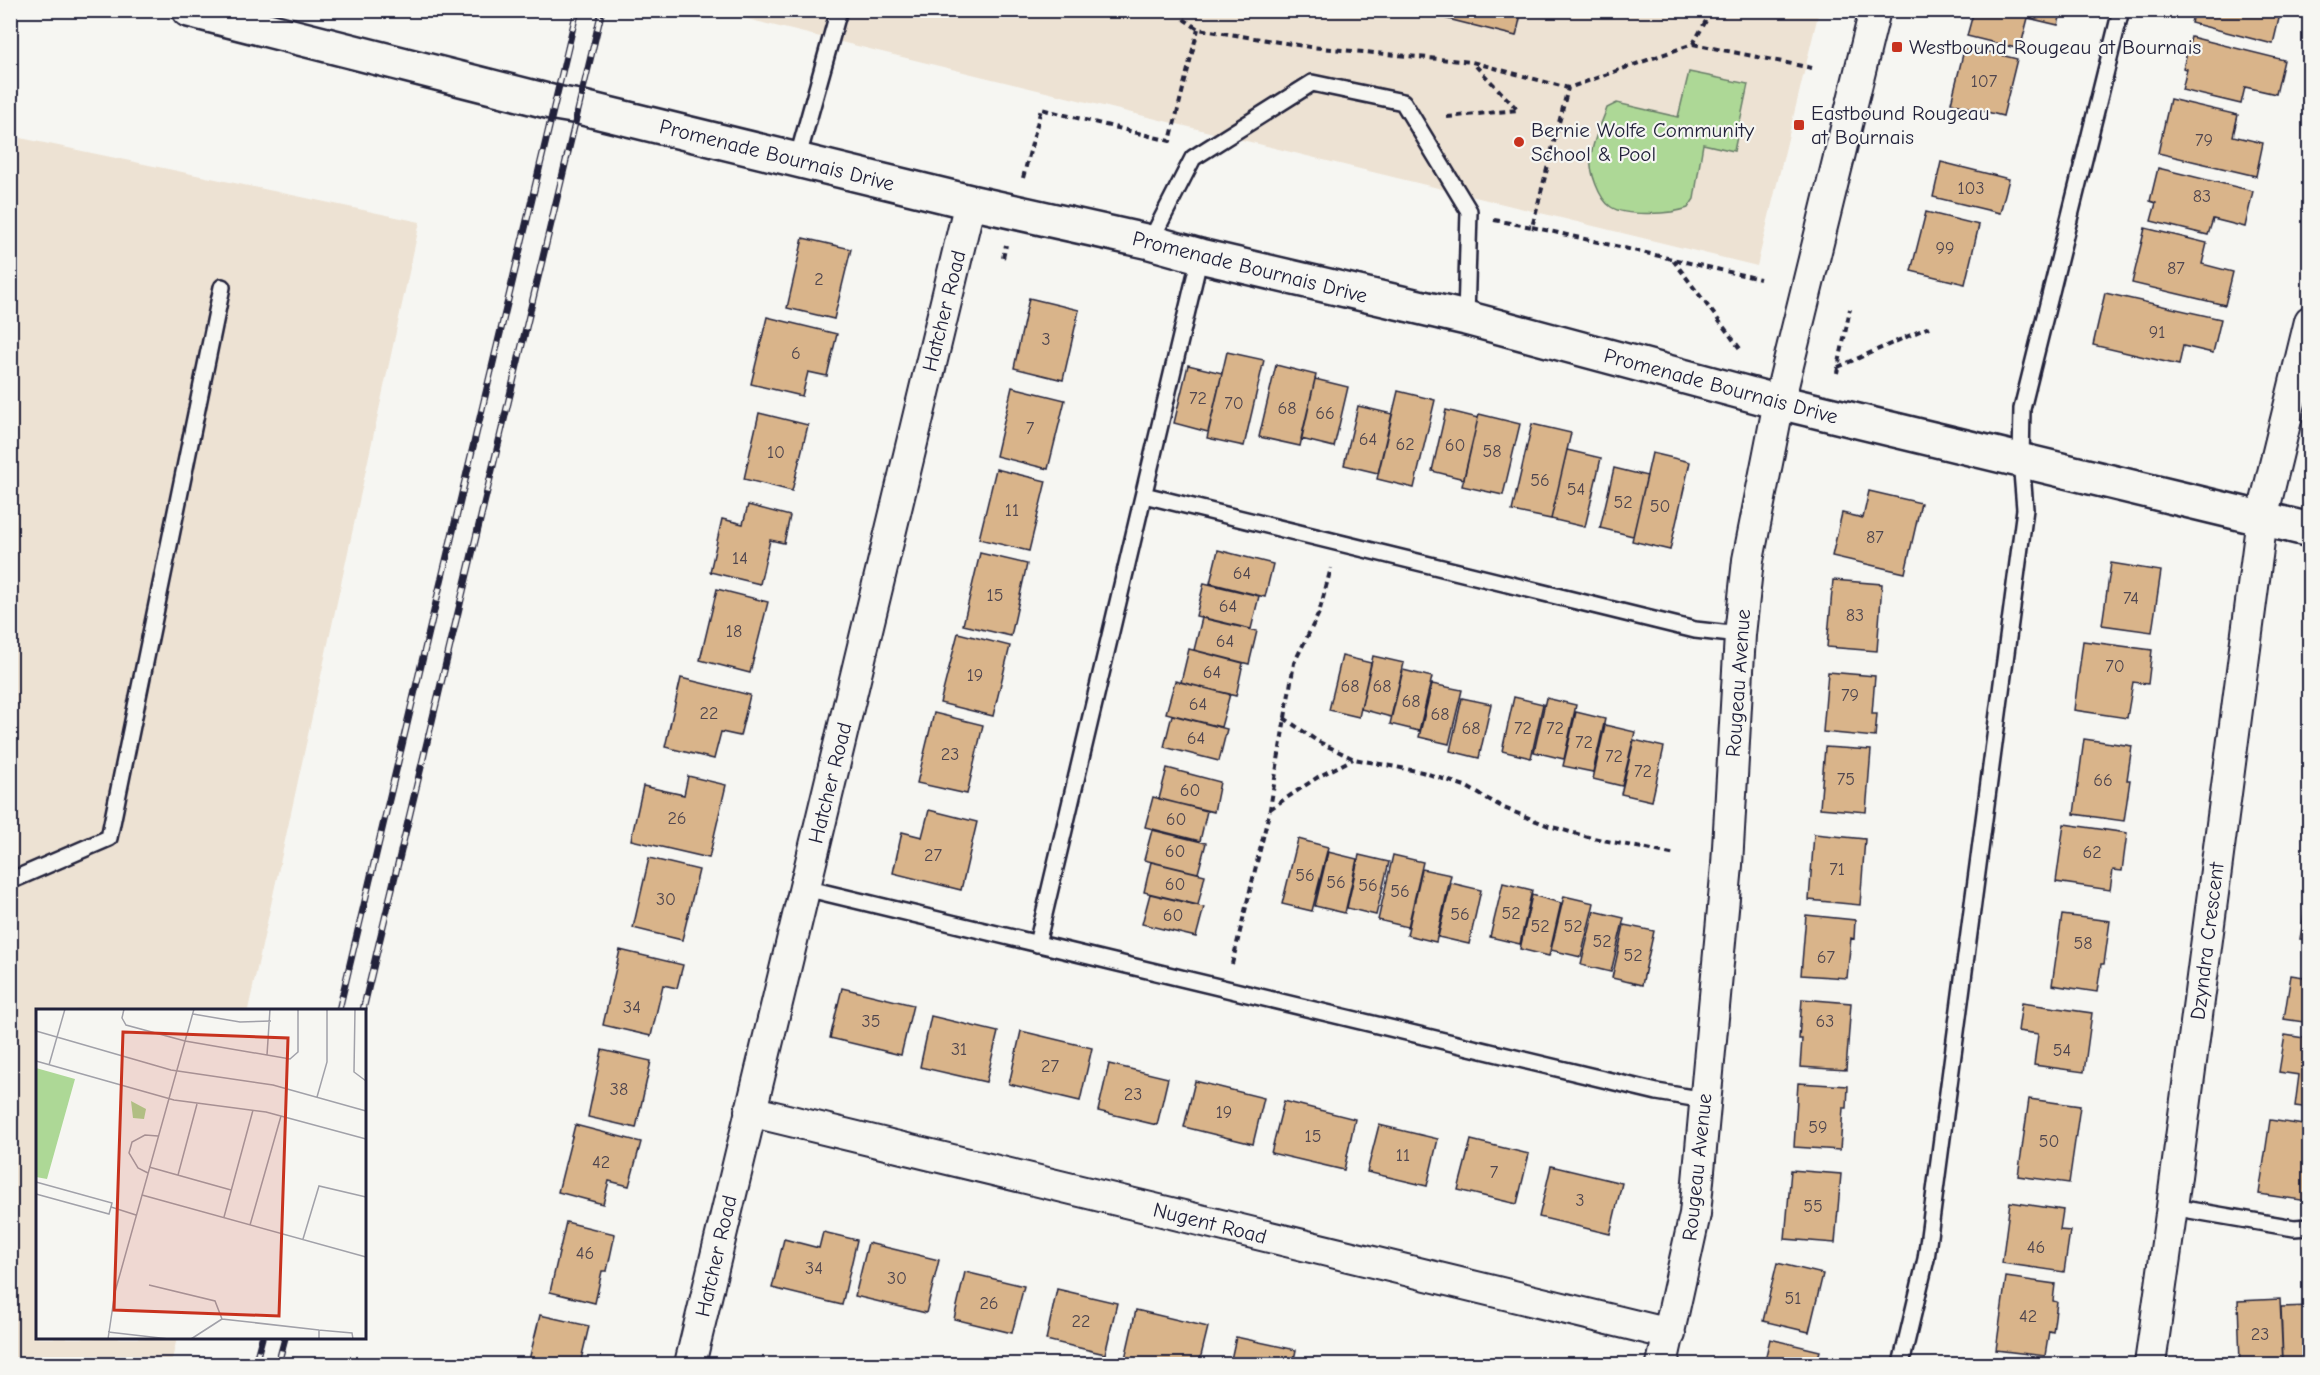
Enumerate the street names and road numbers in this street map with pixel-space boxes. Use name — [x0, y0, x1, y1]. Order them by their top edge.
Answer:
street label: Promenade Bournais Drive — [657, 114, 897, 196]
street label: Promenade Bournais Drive — [1130, 226, 1370, 308]
street label: Hatcher Road — [917, 248, 971, 374]
street label: Promenade Bournais Drive — [1601, 343, 1841, 429]
street label: Rougeau Avenue — [1721, 608, 1755, 758]
street label: Hatcher Road — [803, 720, 857, 846]
street label: Dzyndra Crescent — [2185, 860, 2229, 1021]
street label: Rougeau Avenue — [1677, 1092, 1717, 1242]
street label: Hatcher Road — [690, 1193, 742, 1319]
street label: Nugent Road — [1151, 1197, 1269, 1249]

